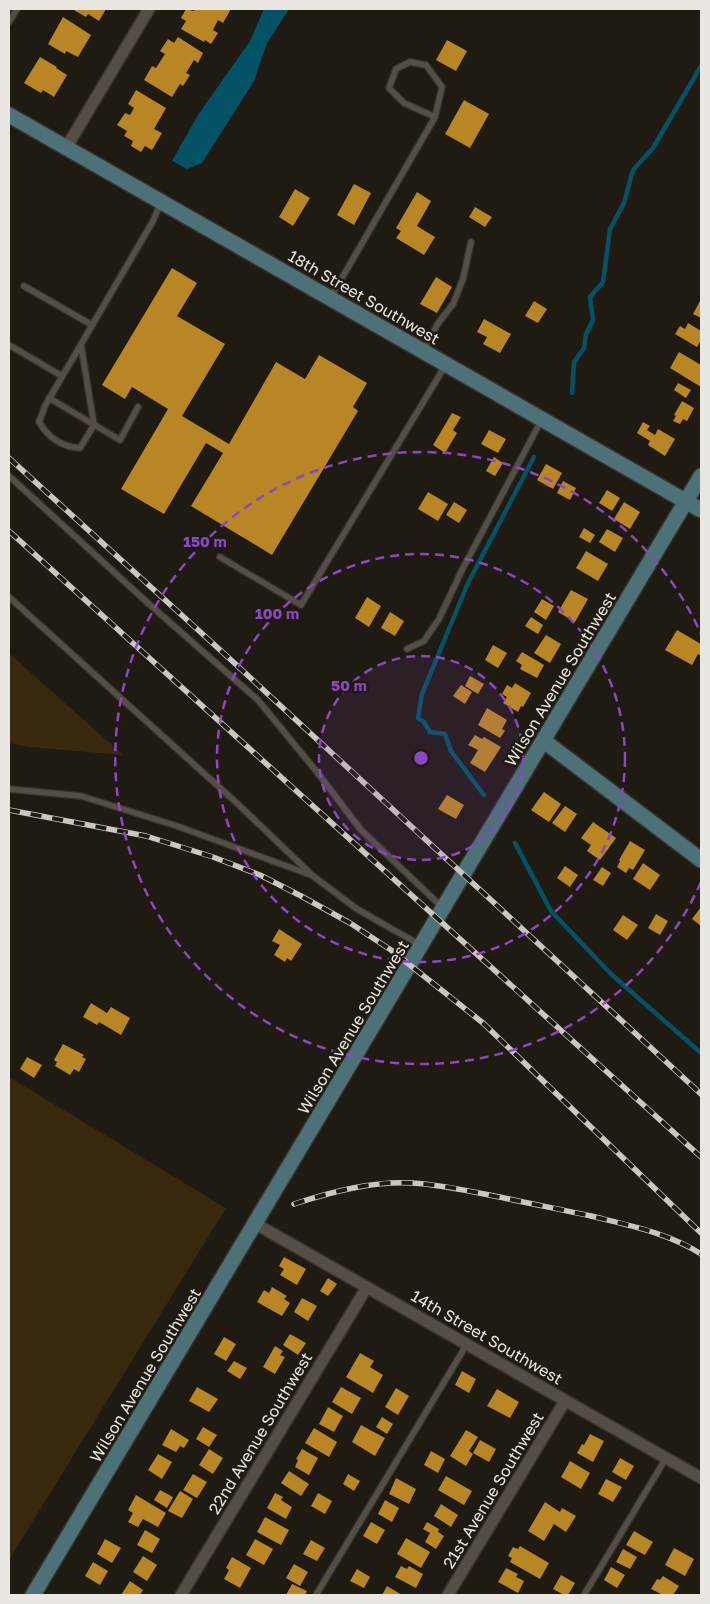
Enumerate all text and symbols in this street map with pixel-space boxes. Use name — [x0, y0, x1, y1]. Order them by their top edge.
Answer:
street label: 18th Street Southwest — [285, 245, 443, 349]
text: 150 m — [183, 532, 227, 550]
street label: Wilson Avenue Southwest — [500, 588, 620, 770]
text: 100 m — [255, 604, 299, 622]
text: 50 m — [331, 676, 367, 694]
centre of rings — [412, 749, 430, 767]
street label: Wilson Avenue Southwest — [293, 936, 413, 1118]
street label: Wilson Avenue Southwest — [85, 1284, 205, 1466]
street label: 14th Street Southwest — [408, 1285, 566, 1389]
street label: 22nd Avenue Southwest — [204, 1348, 316, 1518]
street label: 21st Avenue Southwest — [438, 1408, 548, 1572]

